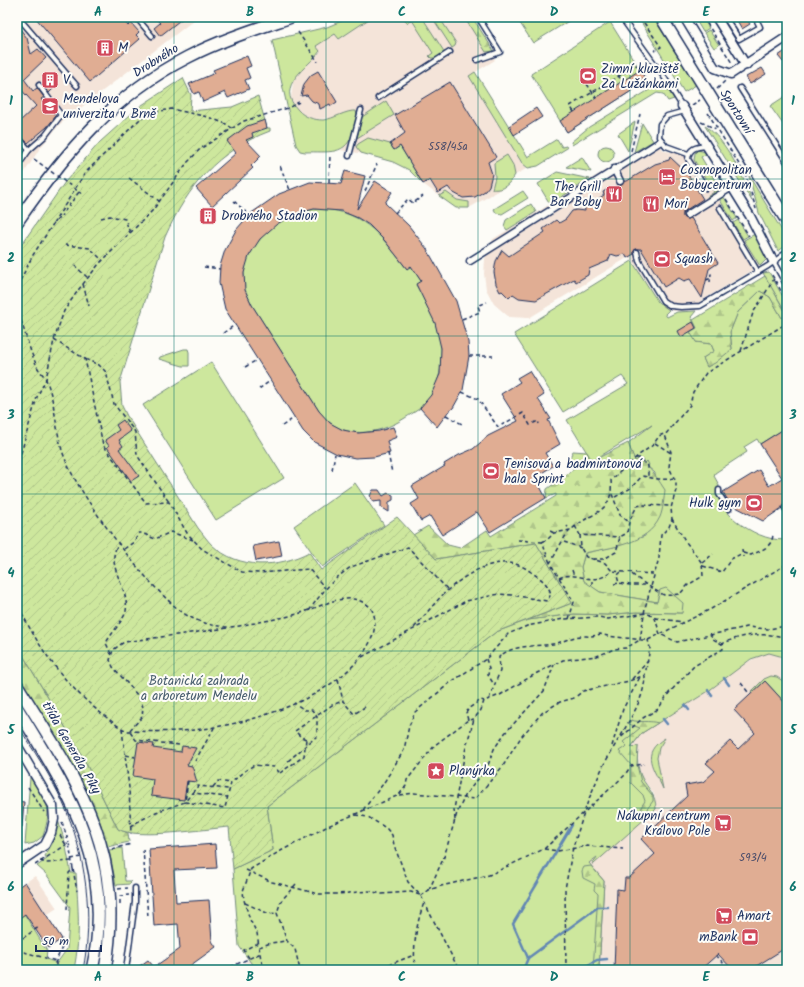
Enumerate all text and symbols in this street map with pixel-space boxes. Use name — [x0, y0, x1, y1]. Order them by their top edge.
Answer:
text: A — [94, 2, 102, 23]
text: B — [246, 2, 254, 23]
text: C — [398, 2, 406, 23]
text: D — [550, 2, 559, 23]
text: E — [702, 2, 710, 23]
building icon: M — [95, 38, 115, 58]
place label: M — [118, 38, 129, 59]
street label: Drobného — [129, 39, 183, 83]
place label: Zimní kluziště Za Lužánkami — [601, 59, 680, 95]
sports icon: Zimní kluziště Za Lužánkami — [578, 66, 598, 86]
building icon: V — [40, 70, 60, 90]
place label: V — [63, 70, 71, 91]
street label: Sportovní — [714, 85, 759, 140]
place label: Mendelova univerzita v Brně — [63, 89, 157, 125]
text: 1 — [9, 91, 13, 112]
text: 1 — [791, 91, 795, 112]
school or university icon: Mendelova univerzita v Brně — [40, 96, 60, 116]
house number: 558/45a — [428, 138, 468, 156]
place label: Cosmopolitan Bobycentrum — [680, 160, 752, 196]
hotel icon: Cosmopolitan Bobycentrum — [657, 167, 677, 187]
place label: The Grill Bar Boby — [550, 177, 602, 213]
restaurant icon: The Grill Bar Boby — [604, 184, 624, 204]
restaurant icon: Mori — [641, 194, 661, 214]
place label: Mori — [664, 194, 688, 215]
building icon: Drobného Stadion — [198, 206, 218, 226]
place label: Drobného Stadion — [221, 206, 318, 227]
text: 2 — [7, 248, 15, 269]
text: 2 — [789, 248, 797, 269]
sports icon: Squash — [652, 249, 672, 269]
place label: Squash — [675, 249, 713, 270]
text: 3 — [6, 405, 15, 426]
text: 3 — [788, 405, 797, 426]
place label: Tenisová a badmintonová hala Sprint — [504, 454, 643, 490]
sports icon: Tenisová a badmintonová hala Sprint — [481, 461, 501, 481]
place label: Hulk gym — [689, 493, 741, 514]
sports icon: Hulk gym — [744, 493, 764, 513]
text: 4 — [7, 563, 15, 584]
text: 4 — [789, 563, 797, 584]
park label: Botanická zahrada a arboretum Mendelu — [141, 671, 258, 707]
street label: třída Generála Píky — [36, 698, 107, 799]
text: 5 — [7, 720, 16, 741]
text: 5 — [789, 720, 798, 741]
place icon: Planýrka — [426, 761, 446, 781]
place label: Planýrka — [449, 761, 495, 782]
place label: Nákupní centrum Královo Pole — [617, 806, 710, 842]
supermarket icon: Nákupní centrum Královo Pole — [713, 813, 733, 833]
house number: 593/4 — [739, 849, 767, 867]
text: 6 — [7, 877, 15, 898]
text: 6 — [789, 877, 797, 898]
supermarket icon: Amart — [714, 906, 734, 926]
place label: Amart — [737, 906, 772, 927]
scale bar — [36, 927, 101, 953]
place label: mBank — [699, 927, 738, 948]
bank icon: mBank — [740, 927, 760, 947]
text: 50 m — [42, 932, 69, 951]
text: A — [94, 967, 102, 987]
text: B — [246, 967, 254, 987]
text: C — [398, 967, 406, 987]
text: D — [550, 967, 559, 987]
text: E — [702, 967, 710, 987]

